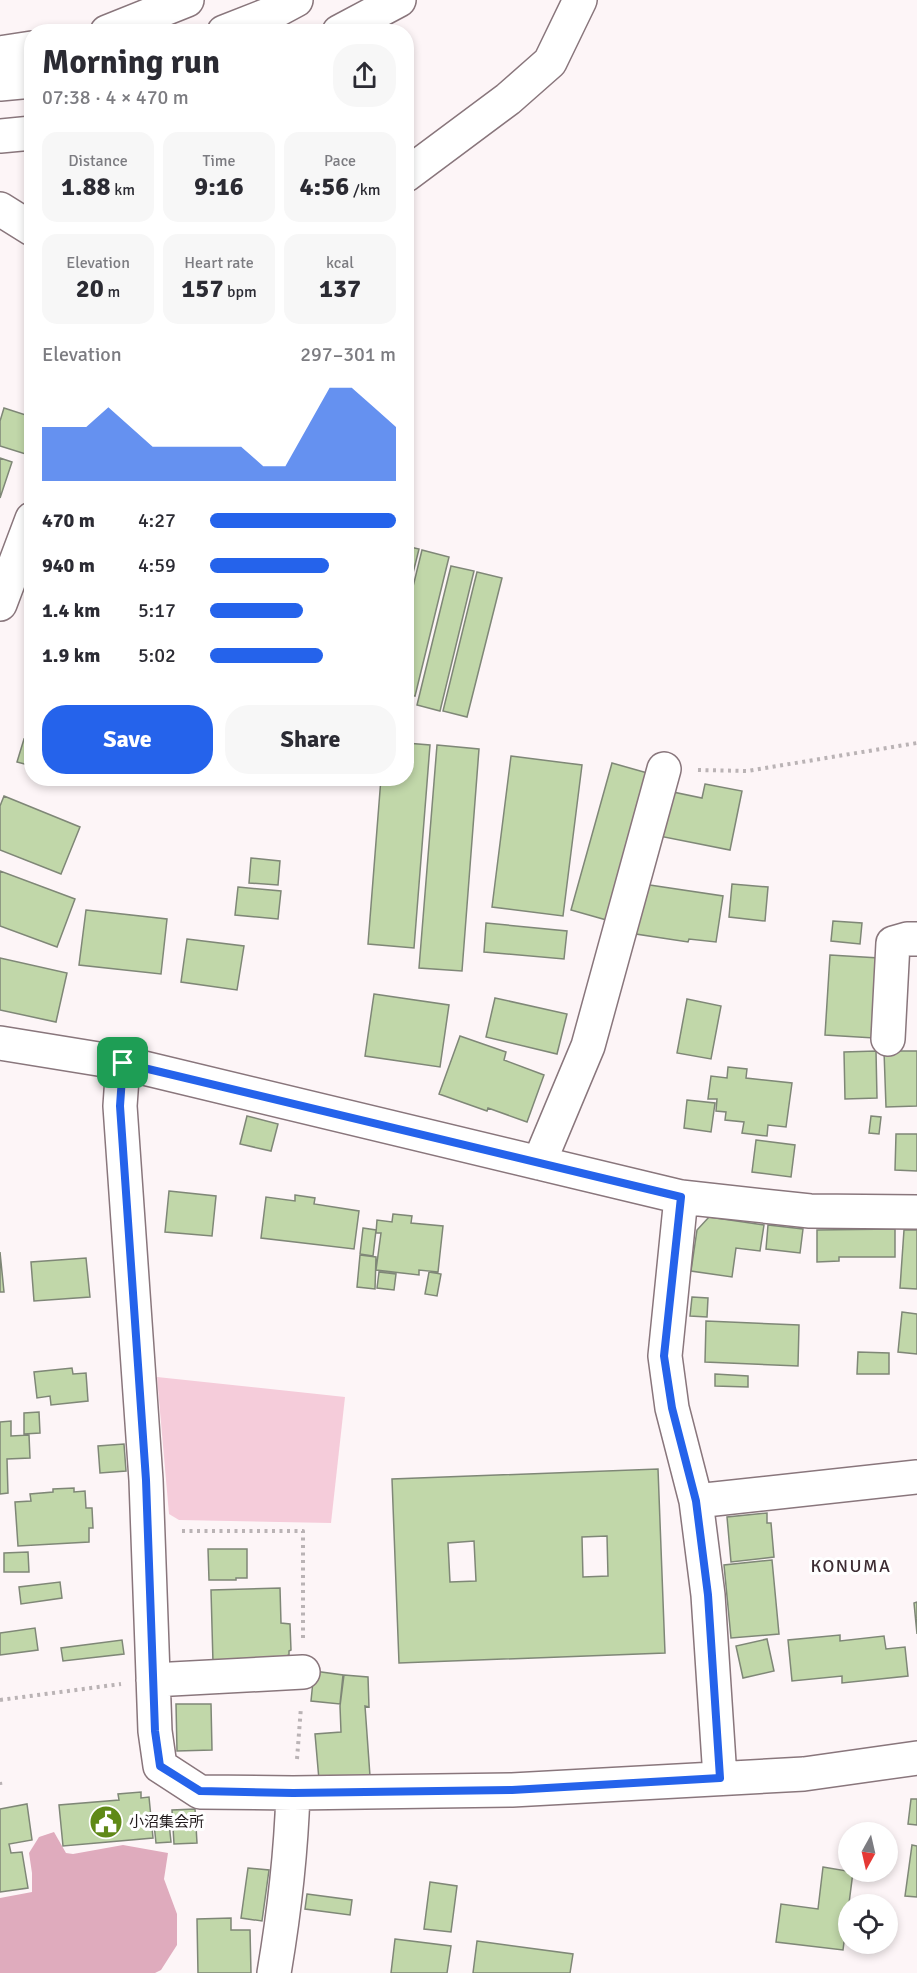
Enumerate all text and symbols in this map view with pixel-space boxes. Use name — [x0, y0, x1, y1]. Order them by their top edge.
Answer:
text: Morning run — [42, 42, 220, 83]
button: share — [333, 44, 396, 107]
text: 07:38 · 4 × 470 m — [42, 85, 189, 110]
text: Distance — [68, 151, 128, 171]
text: Time — [203, 151, 235, 171]
text: Pace — [324, 151, 356, 171]
text: 1.88 — [61, 171, 111, 203]
text: 9:16 — [194, 171, 244, 203]
text: 4:56 — [300, 171, 349, 203]
text: km — [111, 180, 135, 200]
text: /km — [349, 180, 380, 200]
text: Elevation — [66, 253, 130, 273]
text: Heart rate — [184, 253, 254, 273]
text: kcal — [326, 253, 354, 273]
text: 20 — [76, 273, 104, 305]
text: 157 — [181, 273, 223, 305]
text: 137 — [319, 273, 361, 305]
text: m — [104, 282, 120, 302]
text: bpm — [223, 282, 257, 302]
text: Elevation — [42, 342, 122, 367]
text: 297–301 m — [300, 342, 396, 367]
text: 470 m — [42, 508, 95, 533]
text: 4:27 — [138, 508, 176, 533]
text: 940 m — [42, 553, 95, 578]
text: 4:59 — [138, 553, 176, 578]
text: 1.4 km — [42, 598, 100, 623]
text: 5:17 — [138, 598, 176, 623]
text: 1.9 km — [42, 643, 100, 668]
text: 5:02 — [138, 643, 176, 668]
button: Save — [42, 705, 213, 774]
button: Share — [225, 705, 396, 774]
pin — [97, 1037, 148, 1088]
icon: arrive — [106, 1046, 139, 1079]
district label: KONUMA — [810, 1555, 892, 1577]
public building icon: 小沼集会所 — [88, 1804, 124, 1840]
place label: 小沼集会所 — [129, 1813, 204, 1831]
north arrow — [838, 1822, 898, 1882]
map controls — [838, 1822, 898, 1954]
button: locate — [838, 1894, 898, 1954]

